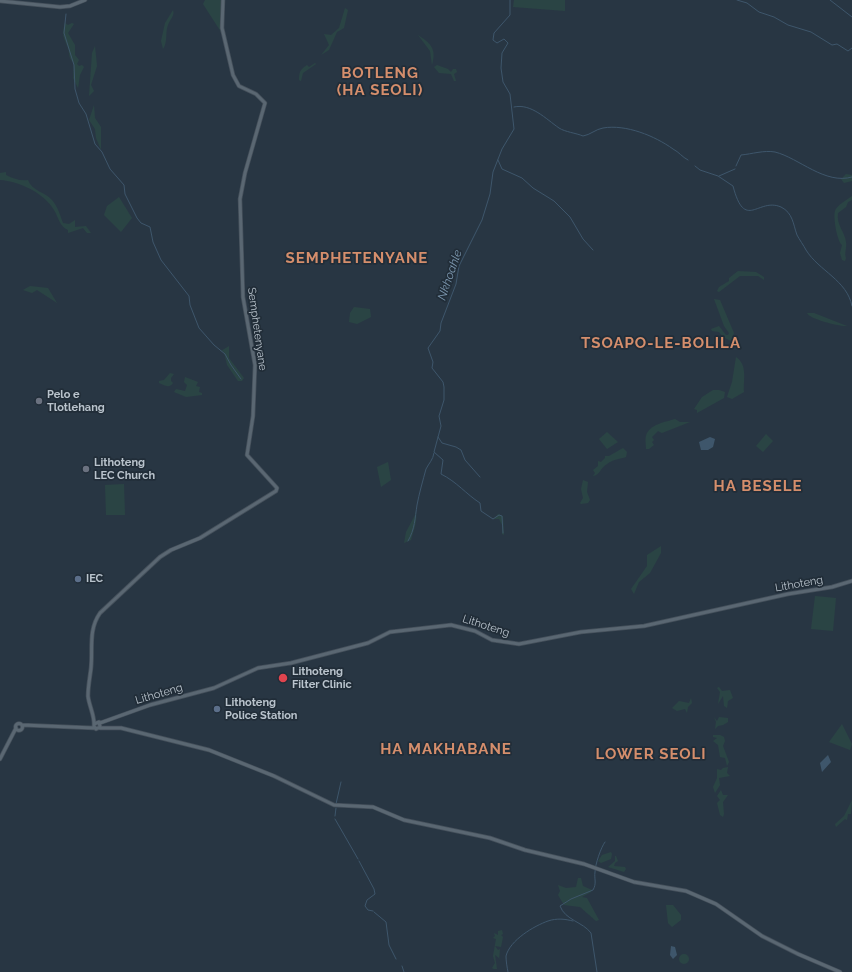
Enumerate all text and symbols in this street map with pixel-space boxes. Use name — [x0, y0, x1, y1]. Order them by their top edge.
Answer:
district label: BOTLENG (HA SEOLI) — [337, 64, 423, 99]
water label: Nkhoahle — [435, 248, 465, 302]
district label: SEMPHETENYANE — [286, 249, 428, 267]
street label: Semphetenyane — [245, 287, 269, 371]
district label: TSOAPO-LE-BOLILA — [581, 334, 741, 352]
place label: Pelo e Tlotlehang — [47, 388, 105, 414]
marker: Pelo e Tlotlehang — [34, 396, 44, 406]
place label: Lithoteng LEC Church — [94, 456, 155, 482]
marker: Lithoteng LEC Church — [81, 464, 91, 474]
district label: HA BESELE — [713, 477, 803, 495]
place label: IEC — [86, 572, 103, 586]
street label: Lithoteng — [774, 573, 824, 595]
marker: IEC — [73, 574, 83, 584]
street label: Lithoteng — [461, 612, 511, 640]
place label: Lithoteng Filter Clinic — [292, 665, 352, 691]
marker: Lithoteng Filter Clinic — [277, 672, 289, 684]
street label: Lithoteng — [134, 681, 184, 707]
place label: Lithoteng Police Station — [225, 696, 298, 722]
marker: Lithoteng Police Station — [212, 704, 222, 714]
district label: HA MAKHABANE — [380, 740, 512, 758]
district label: LOWER SEOLI — [595, 745, 707, 763]

